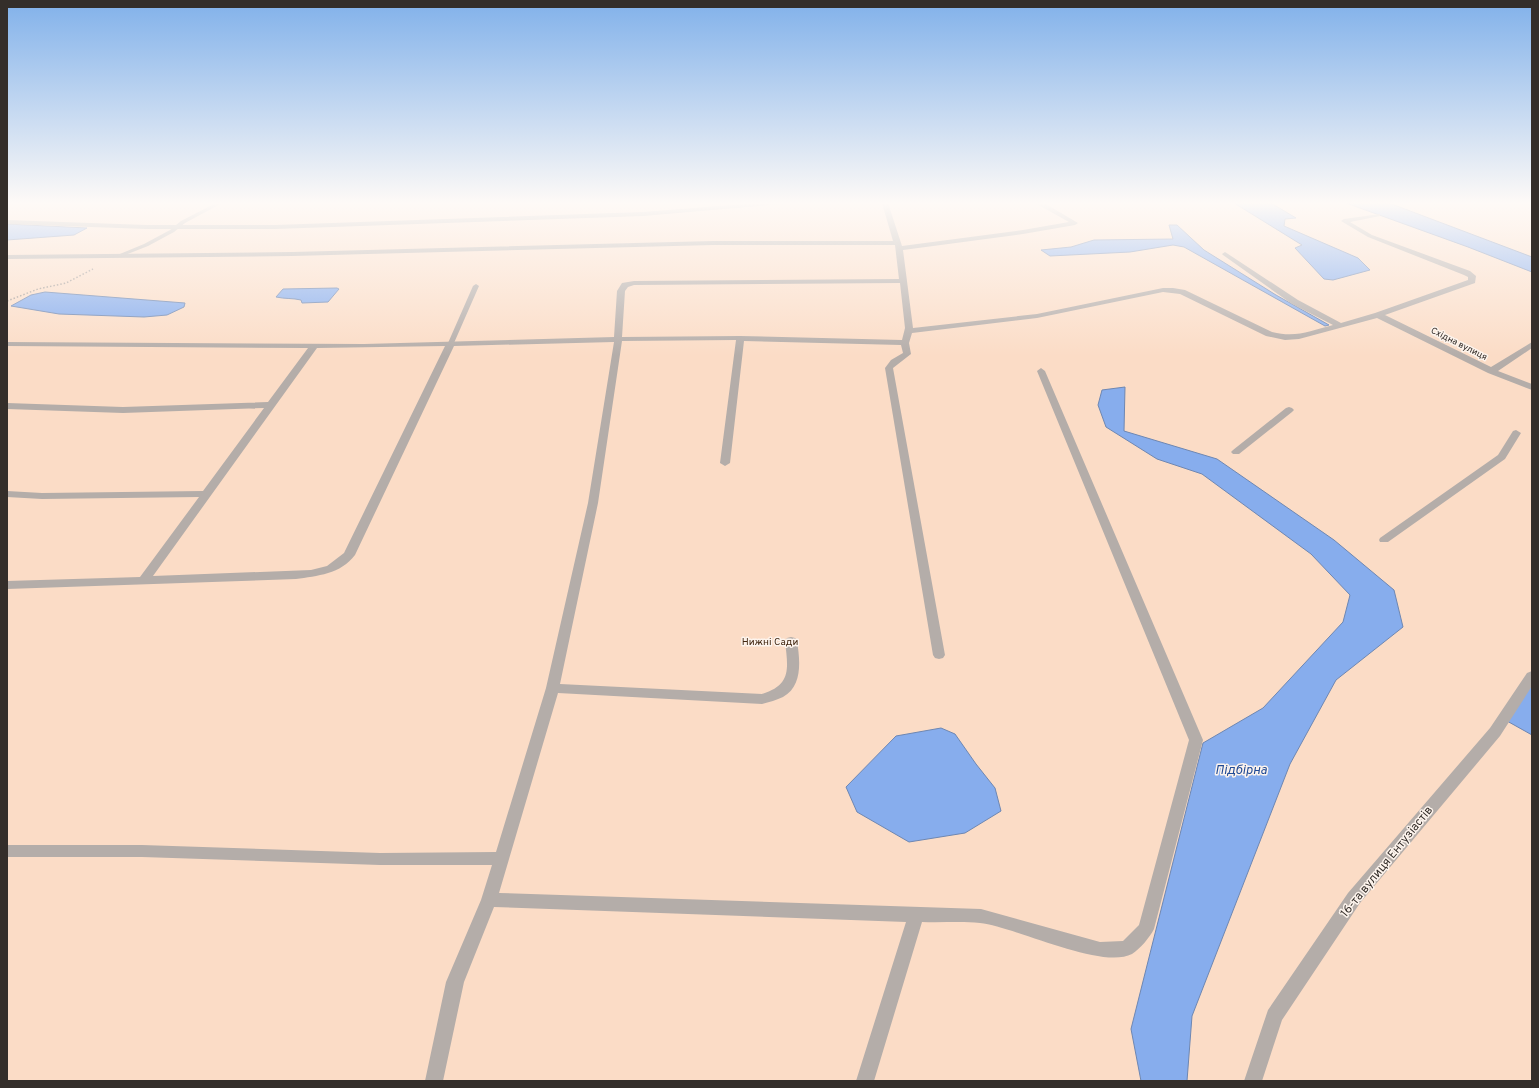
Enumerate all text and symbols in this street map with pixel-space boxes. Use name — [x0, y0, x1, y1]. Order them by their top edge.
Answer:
street label: Східна вулиця — [1429, 325, 1489, 363]
park label: Нижні Сади — [742, 636, 798, 649]
water label: Підбірна — [1215, 763, 1267, 779]
street label: 16-та вулиця Ентузіастів — [1337, 803, 1437, 921]

